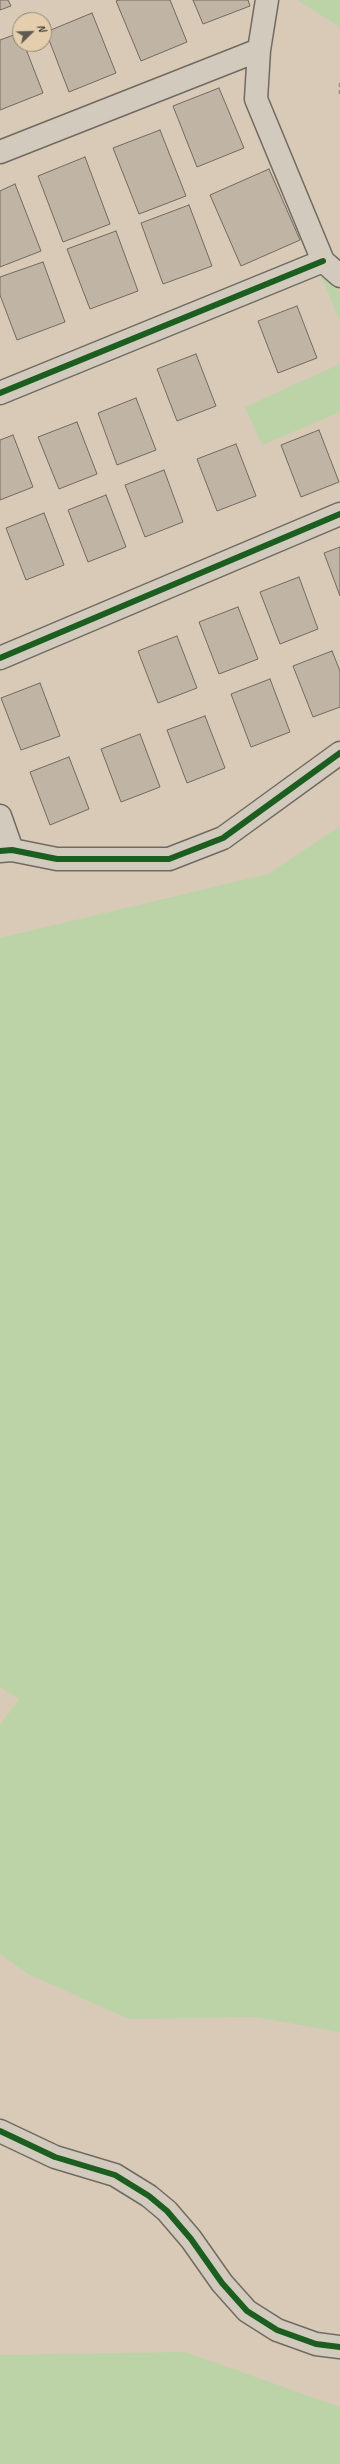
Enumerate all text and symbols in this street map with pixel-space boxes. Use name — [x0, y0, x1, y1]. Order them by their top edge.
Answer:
north arrow — [12, 12, 52, 52]
text: N — [34, 22, 50, 34]

